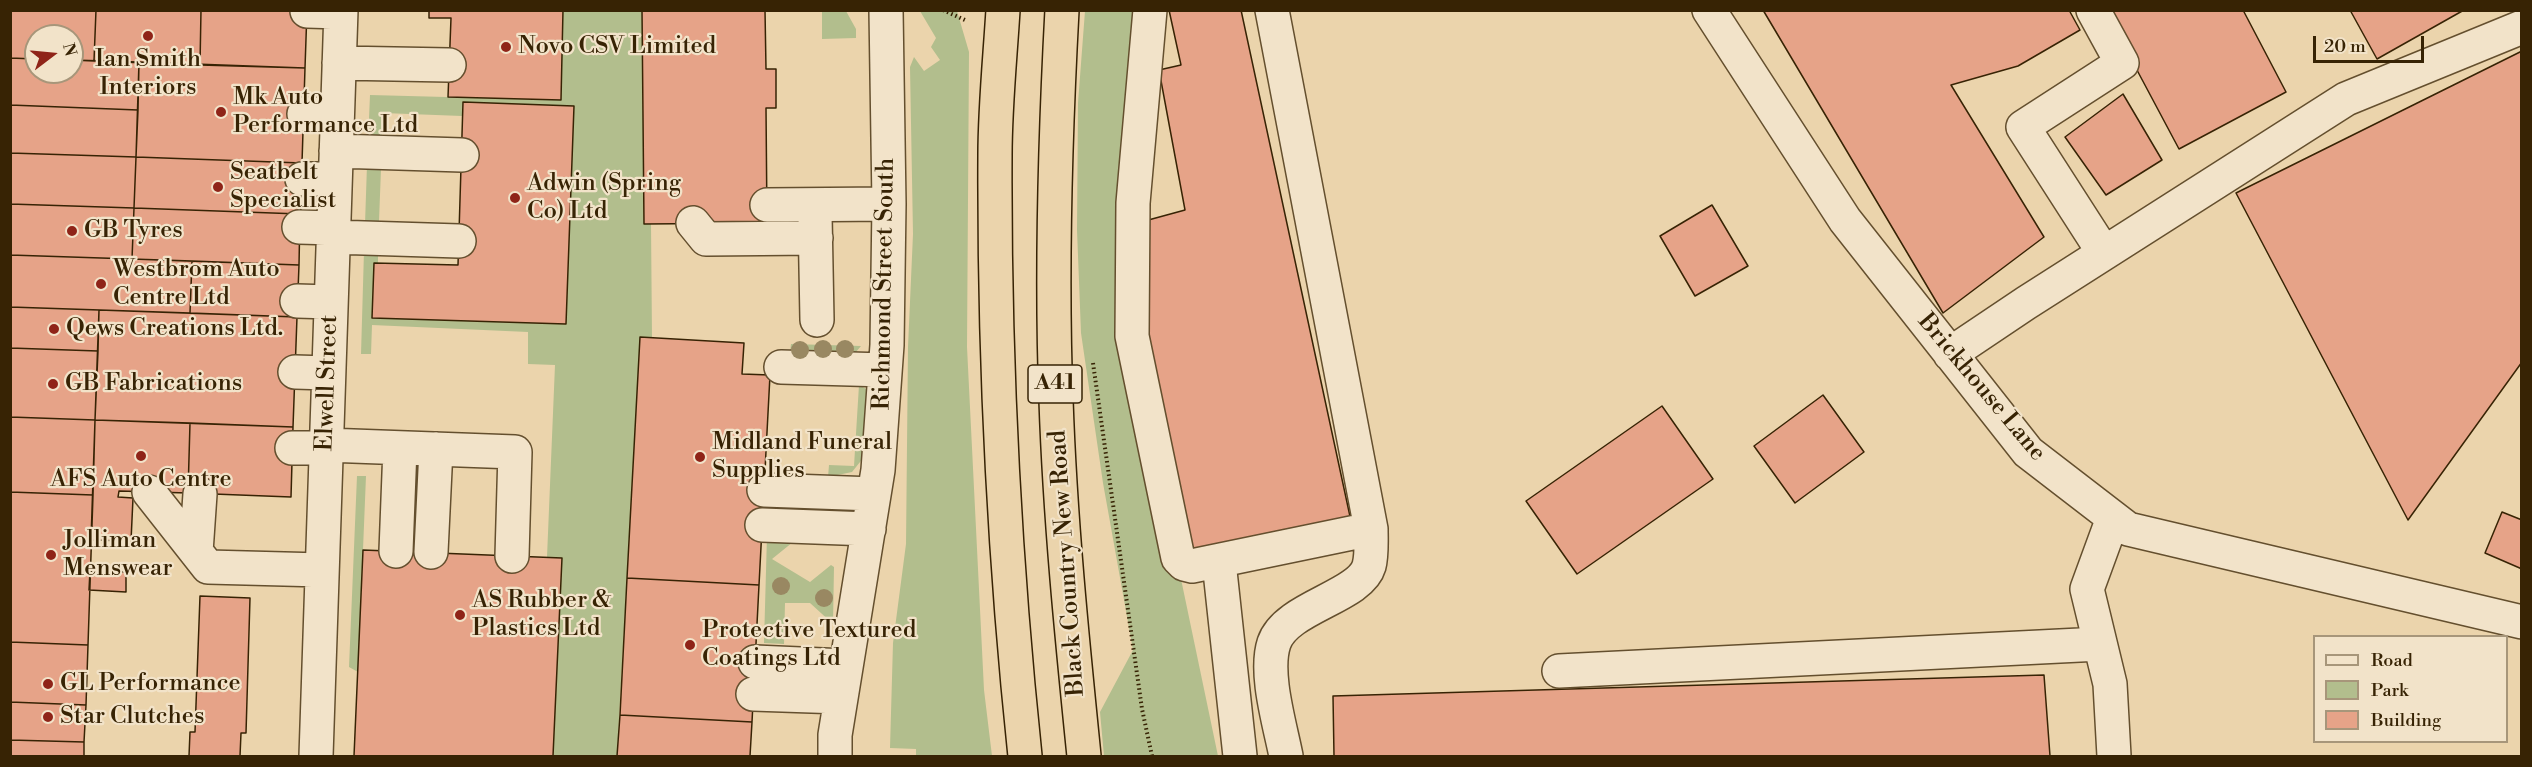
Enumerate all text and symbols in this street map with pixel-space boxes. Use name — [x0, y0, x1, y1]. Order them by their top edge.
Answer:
north arrow — [24, 24, 84, 84]
scale bar — [2316, 24, 2427, 62]
marker: Ian Smith Interiors — [141, 29, 155, 43]
place label: Novo CSV Limited — [518, 33, 716, 61]
text: 20 m — [2324, 35, 2366, 58]
marker: Novo CSV Limited — [499, 40, 513, 54]
text: N — [58, 41, 81, 58]
place label: Ian Smith Interiors — [95, 46, 201, 102]
place label: Mk Auto Performance Ltd — [233, 84, 418, 140]
marker: Mk Auto Performance Ltd — [214, 105, 228, 119]
street label: Richmond Street South — [868, 158, 902, 410]
place label: Seatbelt Specialist — [230, 159, 336, 215]
place label: Adwin (Spring Co) Ltd — [527, 170, 681, 226]
marker: Seatbelt Specialist — [211, 180, 225, 194]
marker: Adwin (Spring Co) Ltd — [508, 191, 522, 205]
place label: GB Tyres — [84, 217, 183, 245]
marker: GB Tyres — [65, 224, 79, 238]
place label: Westbrom Auto Centre Ltd — [113, 256, 280, 312]
marker: Westbrom Auto Centre Ltd — [94, 277, 108, 291]
street label: Brickhouse Lane — [1911, 308, 2051, 468]
street label: Elwell Street — [311, 314, 345, 452]
place label: Qews Creations Ltd. — [66, 315, 283, 343]
marker: Qews Creations Ltd. — [47, 322, 61, 336]
road number: A41 — [1028, 365, 1082, 403]
place label: GB Fabrications — [65, 370, 242, 398]
marker: GB Fabrications — [46, 377, 60, 391]
place label: Midland Funeral Supplies — [712, 429, 892, 485]
street label: Black Country New Road — [1044, 429, 1092, 697]
marker: AFS Auto Centre — [134, 449, 148, 463]
marker: Midland Funeral Supplies — [693, 450, 707, 464]
place label: AFS Auto Centre — [50, 466, 232, 494]
place label: Jolliman Menswear — [63, 527, 173, 583]
marker: Jolliman Menswear — [44, 548, 58, 562]
place label: AS Rubber & Plastics Ltd — [472, 587, 611, 643]
marker: AS Rubber & Plastics Ltd — [453, 608, 467, 622]
place label: Protective Textured Coatings Ltd — [702, 617, 916, 673]
legend — [2313, 635, 2508, 743]
marker: Protective Textured Coatings Ltd — [683, 638, 697, 652]
text: Road — [2371, 649, 2413, 672]
place label: GL Performance — [60, 670, 241, 698]
marker: GL Performance — [41, 677, 55, 691]
text: Park — [2371, 679, 2408, 702]
place label: Star Clutches — [60, 703, 204, 731]
text: Building — [2371, 709, 2441, 732]
marker: Star Clutches — [41, 710, 55, 724]

